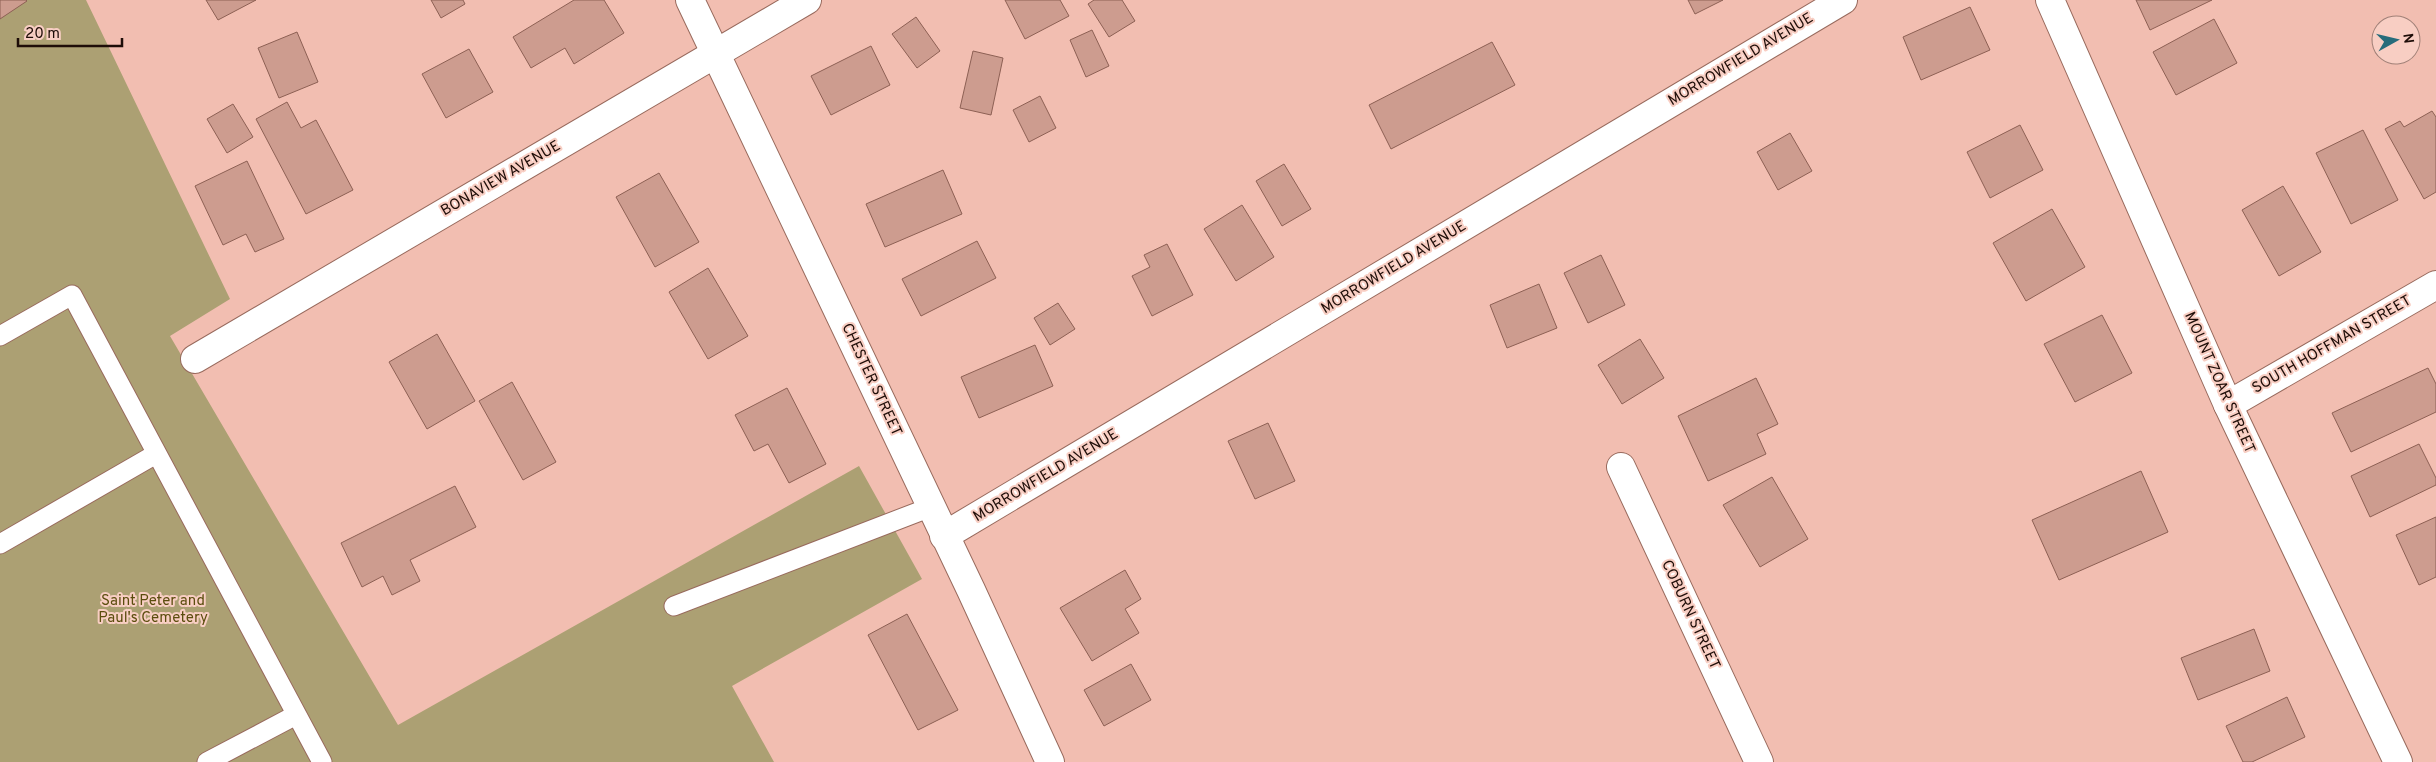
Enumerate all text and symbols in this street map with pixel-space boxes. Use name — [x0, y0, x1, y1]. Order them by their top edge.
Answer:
street label: MORROWFIELD AVENUE — [1665, 9, 1817, 111]
scale bar — [18, 15, 121, 47]
north arrow — [2371, 15, 2421, 65]
text: 20 m — [25, 25, 60, 44]
text: N — [2398, 32, 2417, 45]
street label: BONAVIEW AVENUE — [438, 137, 564, 221]
street label: MORROWFIELD AVENUE — [1318, 217, 1470, 319]
street label: SOUTH HOFFMAN STREET — [2249, 292, 2415, 398]
street label: MOUNT ZOAR STREET — [2179, 309, 2259, 457]
street label: CHESTER STREET — [836, 320, 906, 440]
street label: MORROWFIELD AVENUE — [970, 425, 1122, 527]
street label: COBURN STREET — [1656, 557, 1724, 673]
park label: Saint Peter and Paul's Cemetery — [98, 592, 208, 628]

